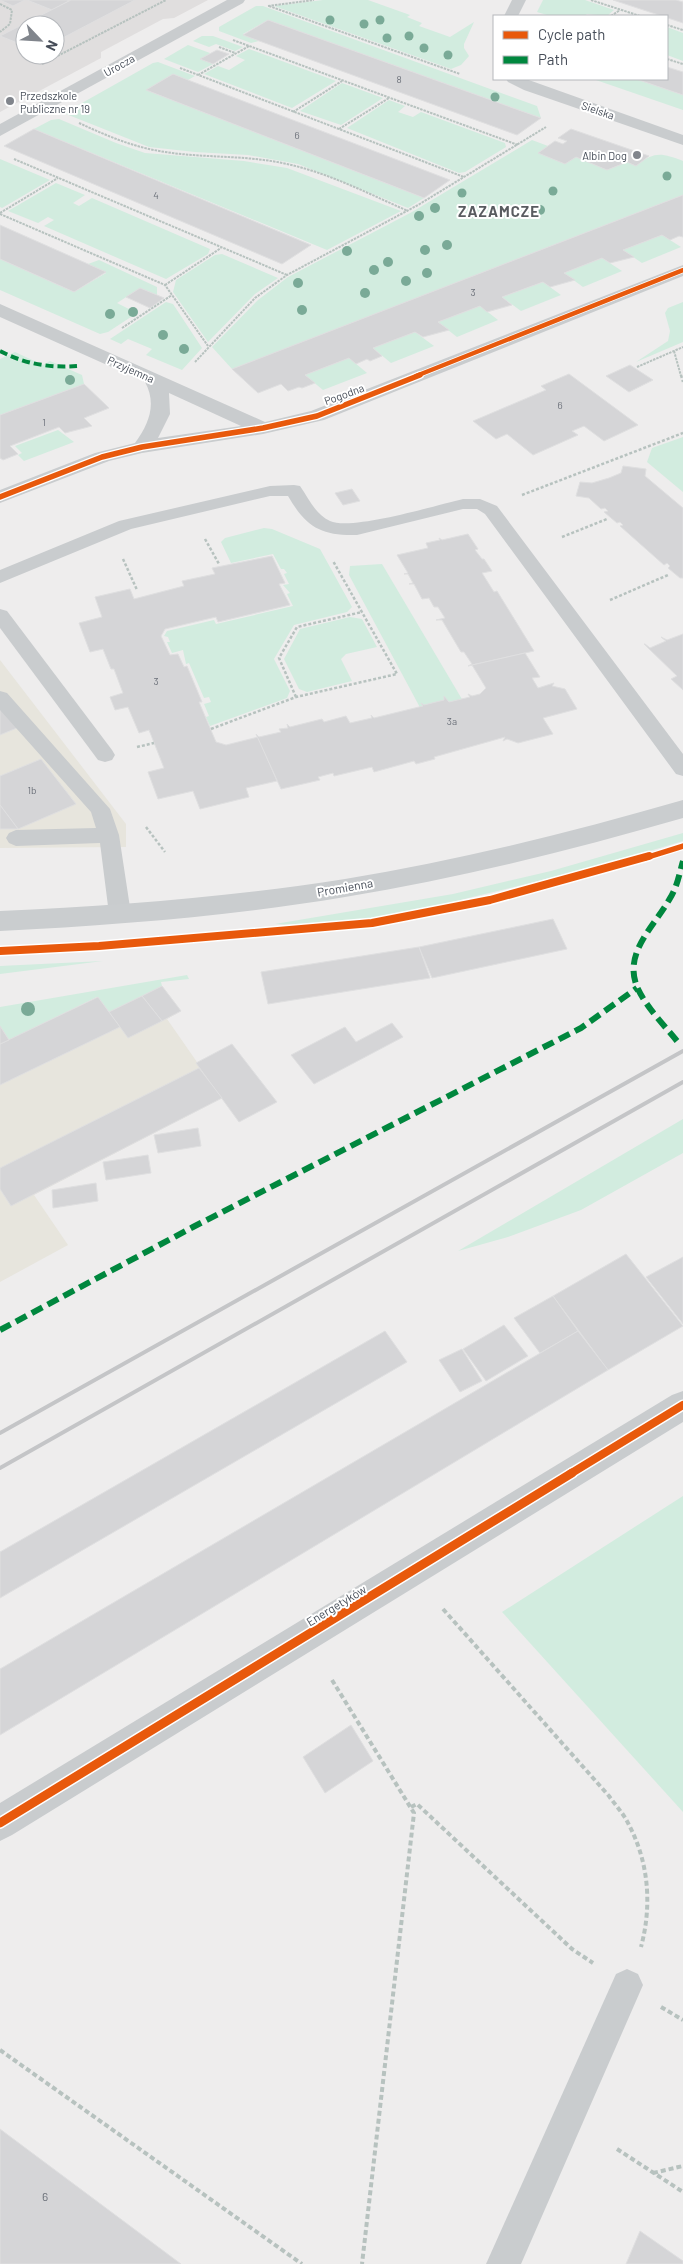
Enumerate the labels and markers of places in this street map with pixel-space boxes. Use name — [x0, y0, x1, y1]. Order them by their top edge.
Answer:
place label: Przedszkole Publiczne nr 19 — [20, 89, 90, 115]
marker: Przedszkole Publiczne nr 19 — [4, 95, 16, 107]
place label: Albin Dog — [582, 149, 627, 162]
marker: Albin Dog — [631, 149, 643, 161]

